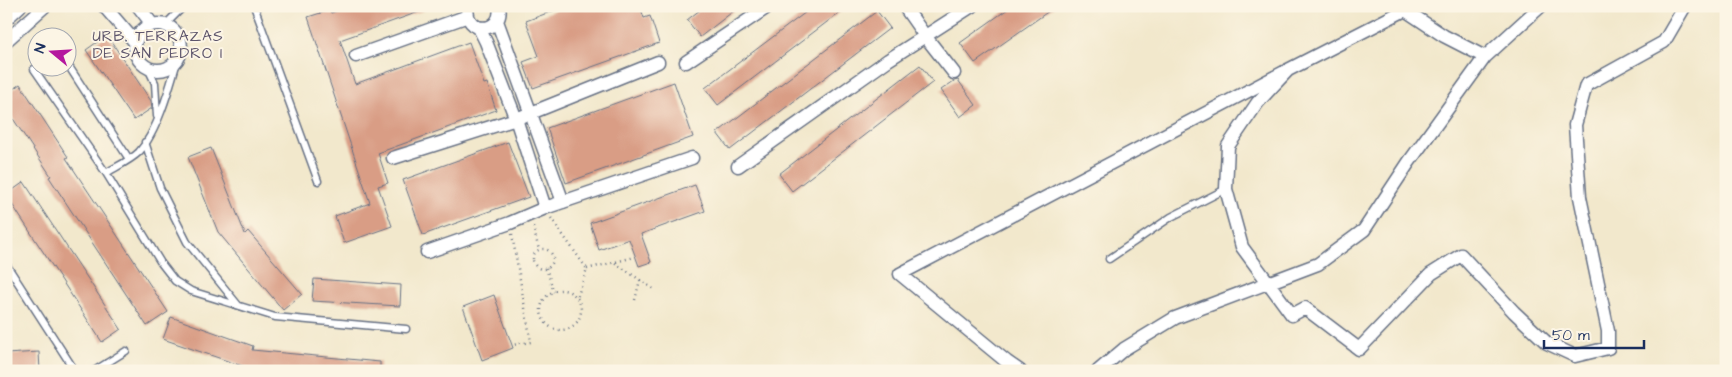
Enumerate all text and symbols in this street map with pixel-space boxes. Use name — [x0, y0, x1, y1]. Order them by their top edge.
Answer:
district label: URB. TERRAZAS DE SAN PEDRO I — [92, 26, 224, 64]
north arrow — [28, 28, 78, 78]
text: N — [30, 41, 52, 56]
scale bar — [1544, 317, 1644, 349]
text: 50 m — [1552, 325, 1590, 346]

